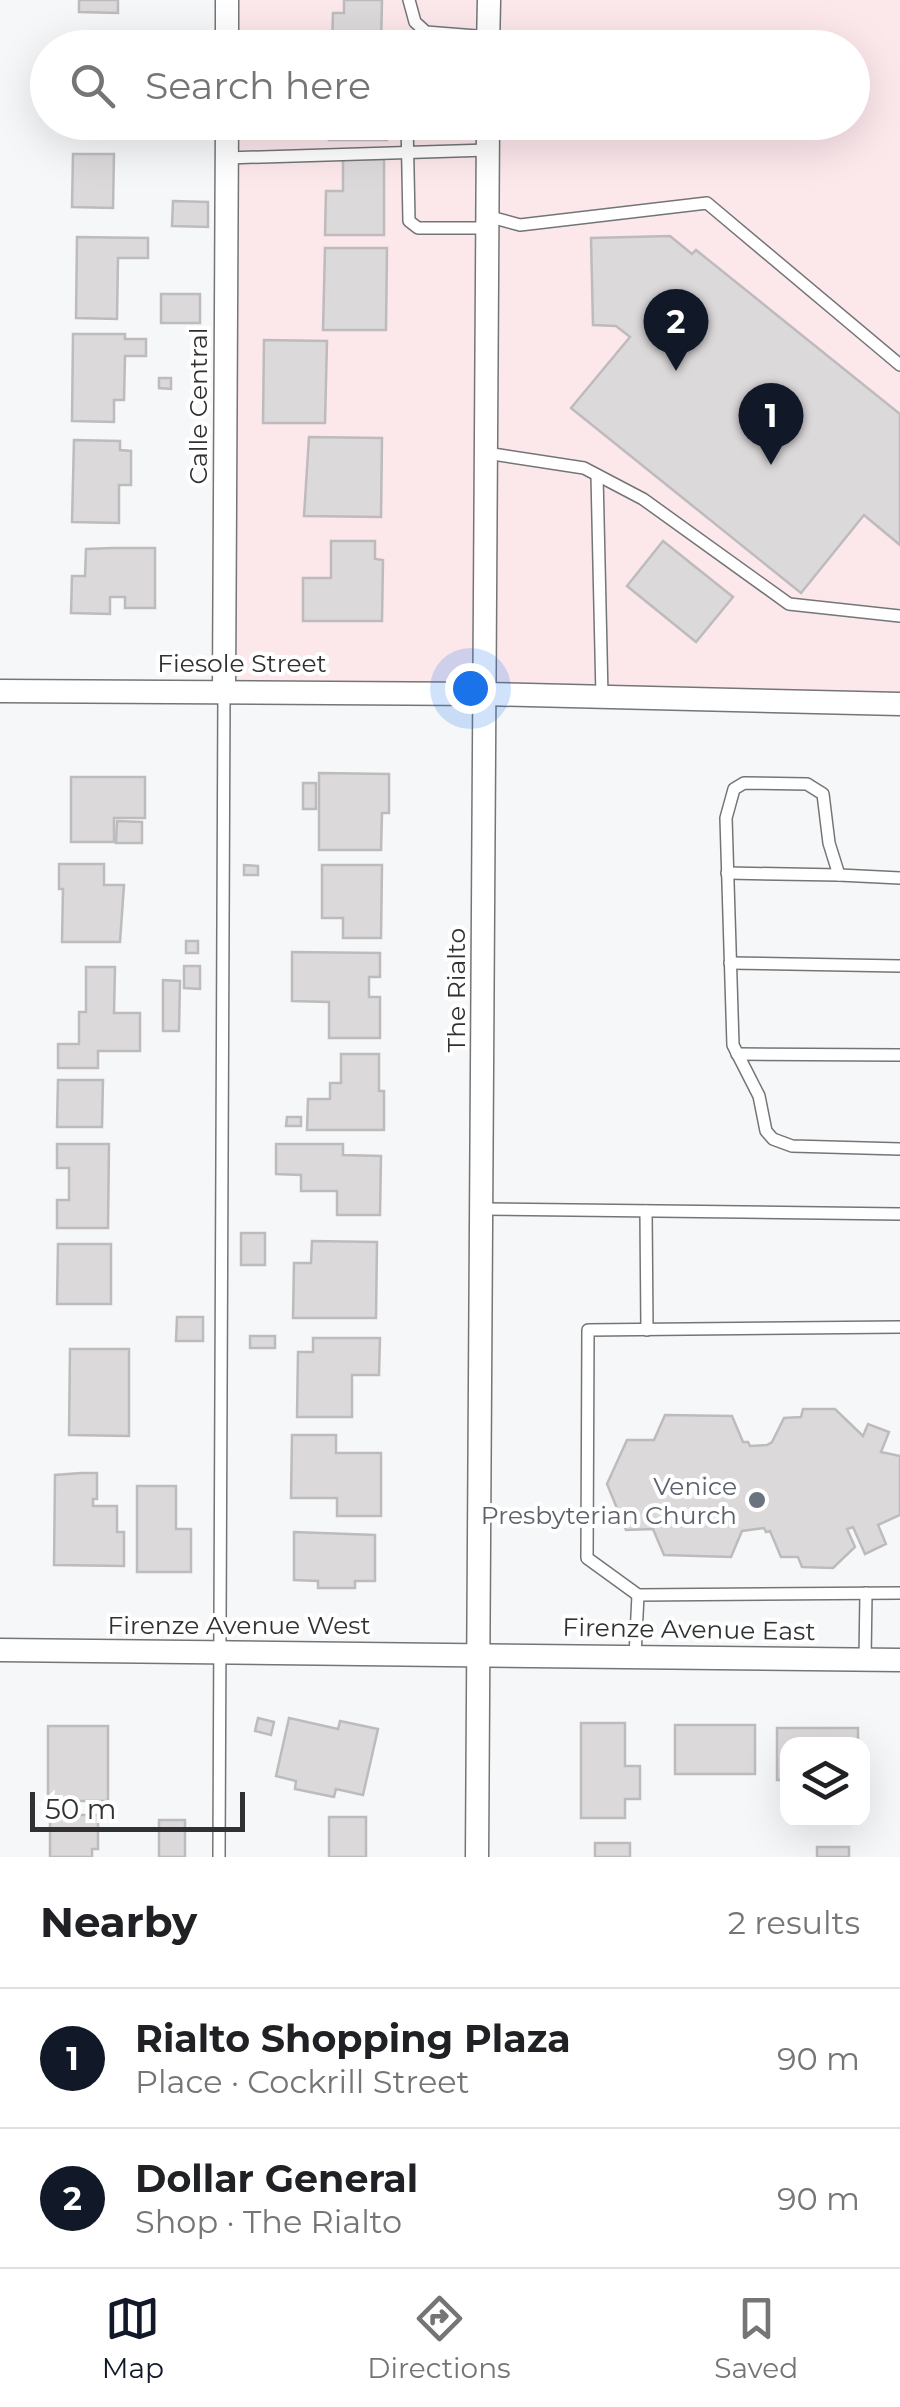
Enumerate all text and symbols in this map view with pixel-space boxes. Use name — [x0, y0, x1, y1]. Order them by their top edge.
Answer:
search box — [30, 30, 870, 140]
icon: search — [65, 58, 120, 113]
text: Search here — [145, 62, 371, 109]
pin: 2 — [644, 288, 708, 371]
street label: Calle Central — [183, 327, 213, 485]
pin: 1 — [738, 382, 804, 465]
street label: Fiesole Street — [157, 648, 327, 678]
your location — [445, 663, 496, 714]
street label: The Rialto — [441, 928, 471, 1052]
place label: Venice Presbyterian Church — [481, 1471, 737, 1530]
marker: Venice Presbyterian Church — [746, 1489, 768, 1511]
street label: Firenze Avenue West — [107, 1610, 371, 1640]
street label: Firenze Avenue East — [562, 1612, 816, 1646]
map controls — [780, 1737, 870, 1827]
button: layers — [780, 1737, 870, 1827]
scale bar — [30, 1787, 245, 1832]
text: 50 m — [45, 1792, 116, 1826]
text: Nearby — [40, 1896, 197, 1948]
text: 2 results — [728, 1903, 860, 1942]
text: Rialto Shopping Plaza — [135, 2015, 571, 2062]
text: 1 — [66, 2039, 79, 2078]
text: 90 m — [777, 2039, 860, 2078]
text: Place · Cockrill Street — [135, 2062, 470, 2101]
text: Dollar General — [135, 2155, 418, 2202]
text: 2 — [63, 2179, 82, 2218]
text: 90 m — [777, 2179, 860, 2218]
text: Shop · The Rialto — [135, 2202, 402, 2241]
tab: Map — [102, 2291, 164, 2385]
tab: Directions — [367, 2291, 511, 2385]
tab: Saved — [714, 2291, 798, 2385]

